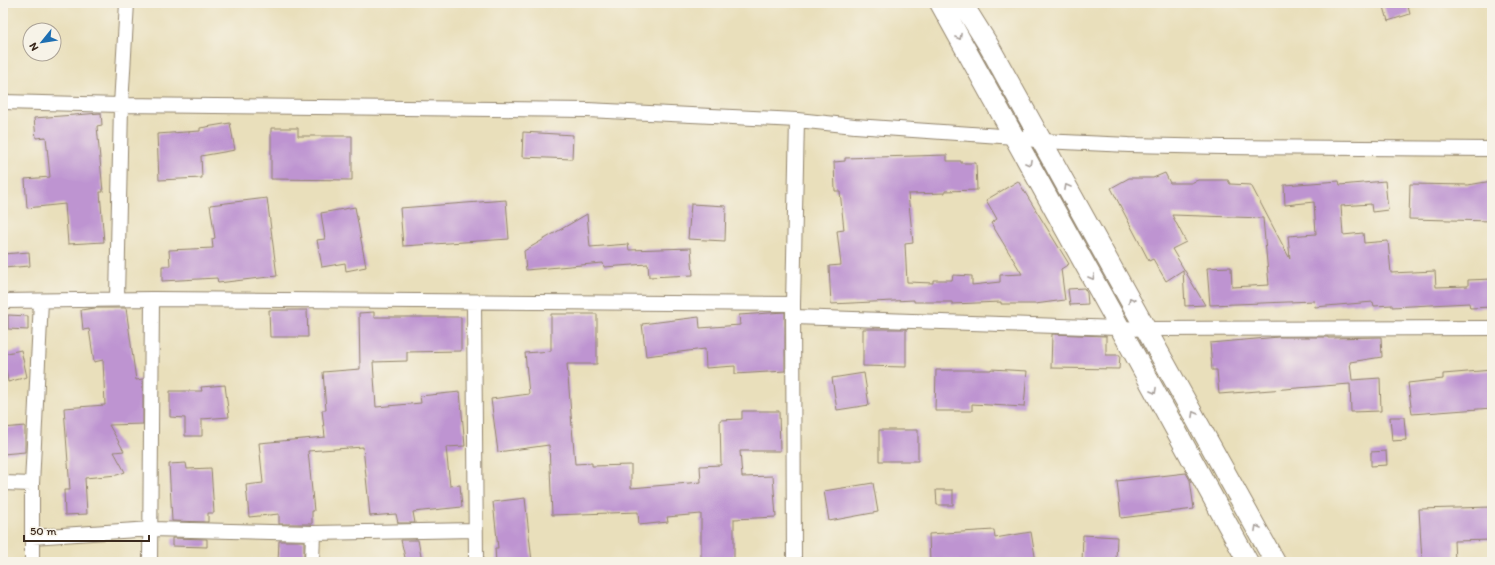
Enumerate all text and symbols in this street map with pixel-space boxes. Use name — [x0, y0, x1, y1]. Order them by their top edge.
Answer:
north arrow — [22, 22, 62, 62]
one-way arrow — [954, 33, 961, 40]
text: N — [26, 40, 41, 53]
one-way arrow — [1024, 159, 1032, 166]
one-way arrow — [1065, 184, 1072, 191]
one-way arrow — [1087, 273, 1094, 280]
one-way arrow — [1128, 297, 1135, 304]
one-way arrow — [1150, 386, 1157, 394]
one-way arrow — [1191, 411, 1198, 418]
scale bar — [24, 517, 149, 543]
text: 50 m — [30, 524, 56, 538]
one-way arrow — [1254, 525, 1261, 532]

